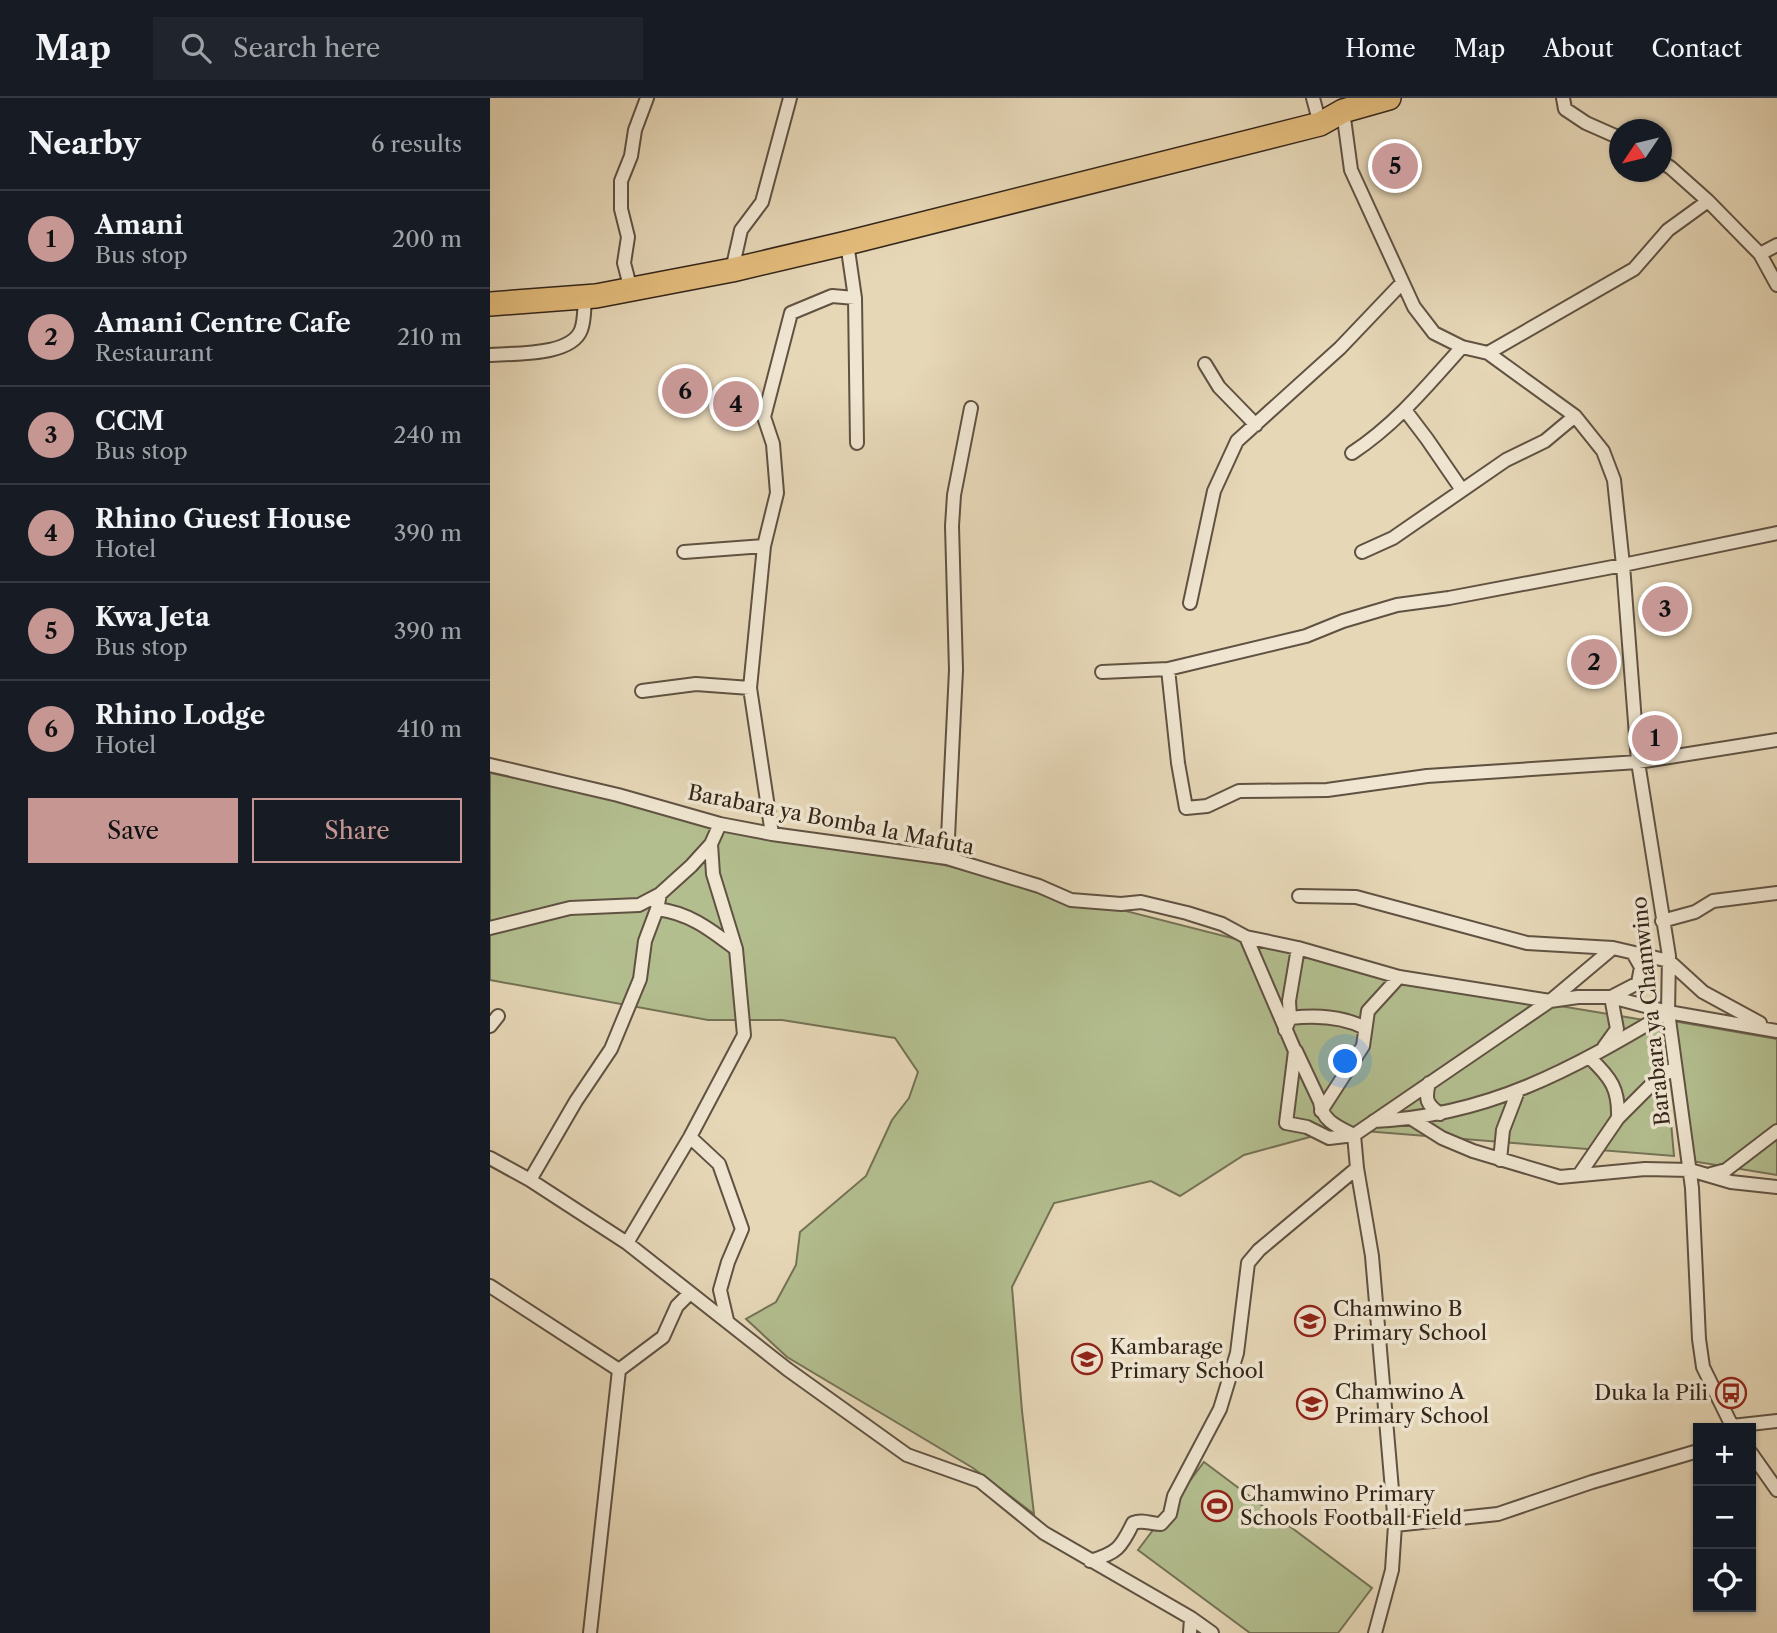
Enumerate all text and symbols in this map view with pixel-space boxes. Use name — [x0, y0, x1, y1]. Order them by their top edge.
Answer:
search box — [153, 17, 643, 80]
text: Map — [35, 28, 111, 69]
icon: search — [177, 29, 215, 67]
text: Search here — [233, 32, 380, 64]
text: Home — [1345, 34, 1416, 63]
text: Map — [1454, 34, 1505, 63]
text: About — [1543, 34, 1614, 63]
text: Contact — [1652, 34, 1742, 63]
north arrow — [1609, 119, 1672, 182]
text: Nearby — [28, 125, 141, 162]
text: 6 results — [371, 130, 462, 158]
pin: 5 — [1372, 140, 1418, 192]
text: Amani — [95, 209, 183, 241]
text: 1 — [46, 225, 56, 253]
text: 200 m — [392, 225, 462, 253]
text: Bus stop — [95, 241, 188, 269]
text: Amani Centre Cafe — [95, 307, 351, 339]
text: 2 — [44, 323, 58, 351]
text: 210 m — [397, 323, 462, 351]
text: Restaurant — [95, 339, 213, 367]
pin: 6 — [662, 365, 708, 417]
pin: 4 — [713, 378, 759, 430]
text: CCM — [95, 405, 164, 437]
text: 3 — [45, 421, 58, 449]
text: 240 m — [393, 421, 462, 449]
text: Bus stop — [95, 437, 188, 465]
text: Rhino Guest House — [95, 503, 351, 535]
text: 4 — [44, 519, 58, 547]
text: 390 m — [394, 519, 462, 547]
text: Hotel — [95, 535, 156, 563]
pin: 3 — [1642, 583, 1688, 635]
text: Kwa Jeta — [95, 601, 210, 633]
text: 5 — [45, 617, 57, 645]
text: 390 m — [394, 617, 462, 645]
text: Bus stop — [95, 633, 188, 661]
pin: 2 — [1571, 636, 1617, 688]
text: Rhino Lodge — [95, 699, 265, 731]
pin: 1 — [1632, 712, 1678, 764]
text: 6 — [44, 715, 58, 743]
text: 410 m — [397, 715, 462, 743]
text: Hotel — [95, 731, 156, 759]
street label: Barabara ya Bomba la Mafuta — [686, 779, 977, 860]
button: Save — [28, 798, 238, 863]
button: Share — [252, 798, 462, 863]
street label: Barabara ya Chamwino — [1626, 895, 1675, 1127]
your location — [1328, 1044, 1362, 1078]
place label: Chamwino B Primary School — [1333, 1296, 1487, 1345]
school or university icon: Chamwino B Primary School — [1293, 1304, 1327, 1338]
place label: Kambarage Primary School — [1110, 1334, 1264, 1383]
school or university icon: Kambarage Primary School — [1070, 1342, 1104, 1376]
bus stop icon: Duka la Pili — [1714, 1376, 1748, 1410]
place label: Chamwino A Primary School — [1335, 1379, 1489, 1428]
place label: Duka la Pili — [1594, 1380, 1708, 1405]
school or university icon: Chamwino A Primary School — [1295, 1387, 1329, 1421]
map controls — [1693, 1423, 1756, 1612]
button: + — [1693, 1423, 1756, 1486]
place label: Chamwino Primary Schools Football Field — [1240, 1481, 1462, 1530]
button: − — [1693, 1486, 1756, 1549]
sports icon: Chamwino Primary Schools Football Field — [1200, 1489, 1234, 1523]
button: locate — [1693, 1549, 1756, 1612]

